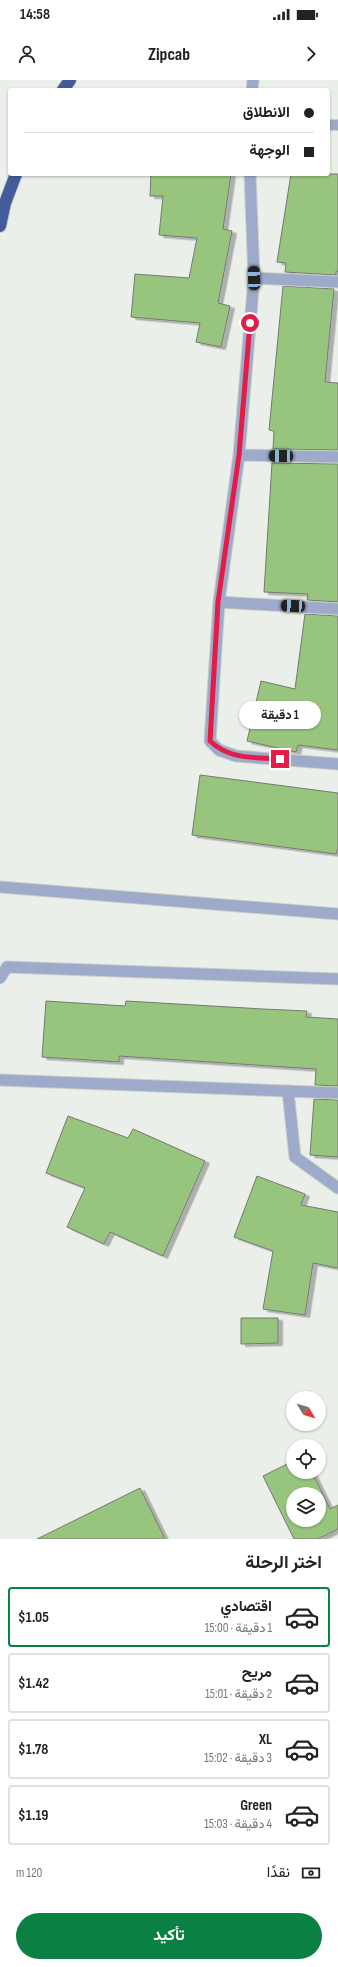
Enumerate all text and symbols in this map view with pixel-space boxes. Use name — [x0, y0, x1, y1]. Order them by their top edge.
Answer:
text: 14:58 — [20, 5, 50, 24]
icon: person — [16, 43, 38, 65]
icon: forward — [300, 43, 322, 65]
text: Zipcab — [148, 44, 190, 65]
text: الانطلاق — [243, 103, 290, 122]
text: الوجهة — [249, 141, 290, 160]
car — [248, 266, 260, 290]
route start — [241, 314, 259, 332]
car — [269, 450, 293, 462]
car — [281, 599, 305, 613]
callout: 1 دقيقة — [239, 701, 321, 729]
text: 1 دقيقة — [261, 707, 299, 723]
route end — [271, 750, 289, 768]
north arrow — [286, 1391, 326, 1431]
map controls — [286, 1391, 326, 1527]
button: locate — [286, 1439, 326, 1479]
button: layers — [286, 1487, 326, 1527]
text: اختر الرحلة — [245, 1552, 322, 1573]
text: اقتصادي — [220, 1597, 272, 1616]
icon: car — [284, 1599, 320, 1635]
text: $1.05 — [18, 1608, 49, 1627]
text: 1 دقيقة · 15:00 — [205, 1620, 272, 1636]
text: مريح — [242, 1663, 272, 1682]
icon: car — [284, 1665, 320, 1701]
text: $1.42 — [18, 1674, 49, 1693]
text: 2 دقيقة · 15:01 — [205, 1686, 272, 1702]
text: XL — [259, 1730, 272, 1749]
icon: car — [284, 1731, 320, 1767]
text: $1.78 — [18, 1740, 48, 1759]
text: 3 دقيقة · 15:02 — [204, 1750, 272, 1766]
text: Green — [240, 1796, 272, 1815]
icon: car — [284, 1797, 320, 1833]
text: $1.19 — [18, 1806, 48, 1825]
text: 4 دقيقة · 15:03 — [204, 1816, 272, 1832]
icon: cash — [300, 1862, 322, 1884]
text: نقدًا — [267, 1863, 290, 1882]
text: 120 m — [16, 1865, 42, 1881]
button: تأكيد — [16, 1913, 322, 1959]

